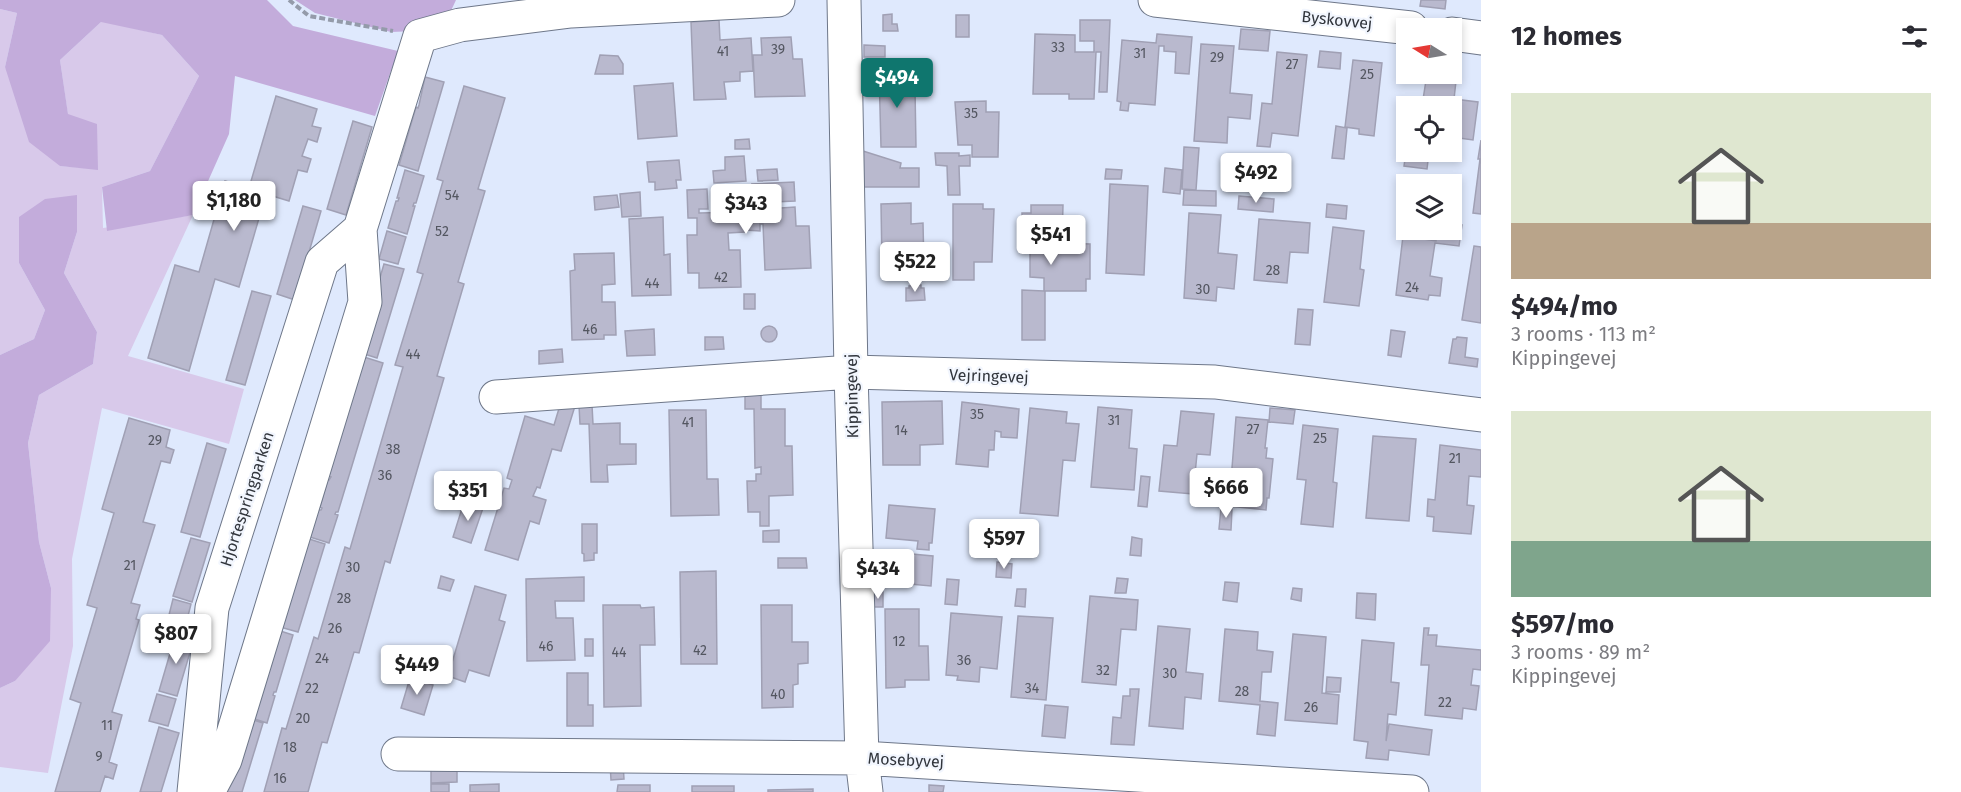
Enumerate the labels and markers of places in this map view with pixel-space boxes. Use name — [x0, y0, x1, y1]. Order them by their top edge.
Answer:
pin: $494 — [861, 58, 933, 109]
pin: $492 — [1220, 153, 1292, 204]
pin: $1,180 — [185, 181, 283, 232]
pin: $343 — [710, 184, 782, 235]
pin: $541 — [1015, 215, 1087, 266]
pin: $522 — [879, 242, 951, 293]
pin: $666 — [1190, 468, 1262, 519]
pin: $351 — [432, 471, 504, 522]
pin: $597 — [968, 519, 1040, 570]
pin: $434 — [842, 549, 914, 600]
pin: $807 — [140, 614, 212, 665]
pin: $449 — [381, 645, 453, 696]

